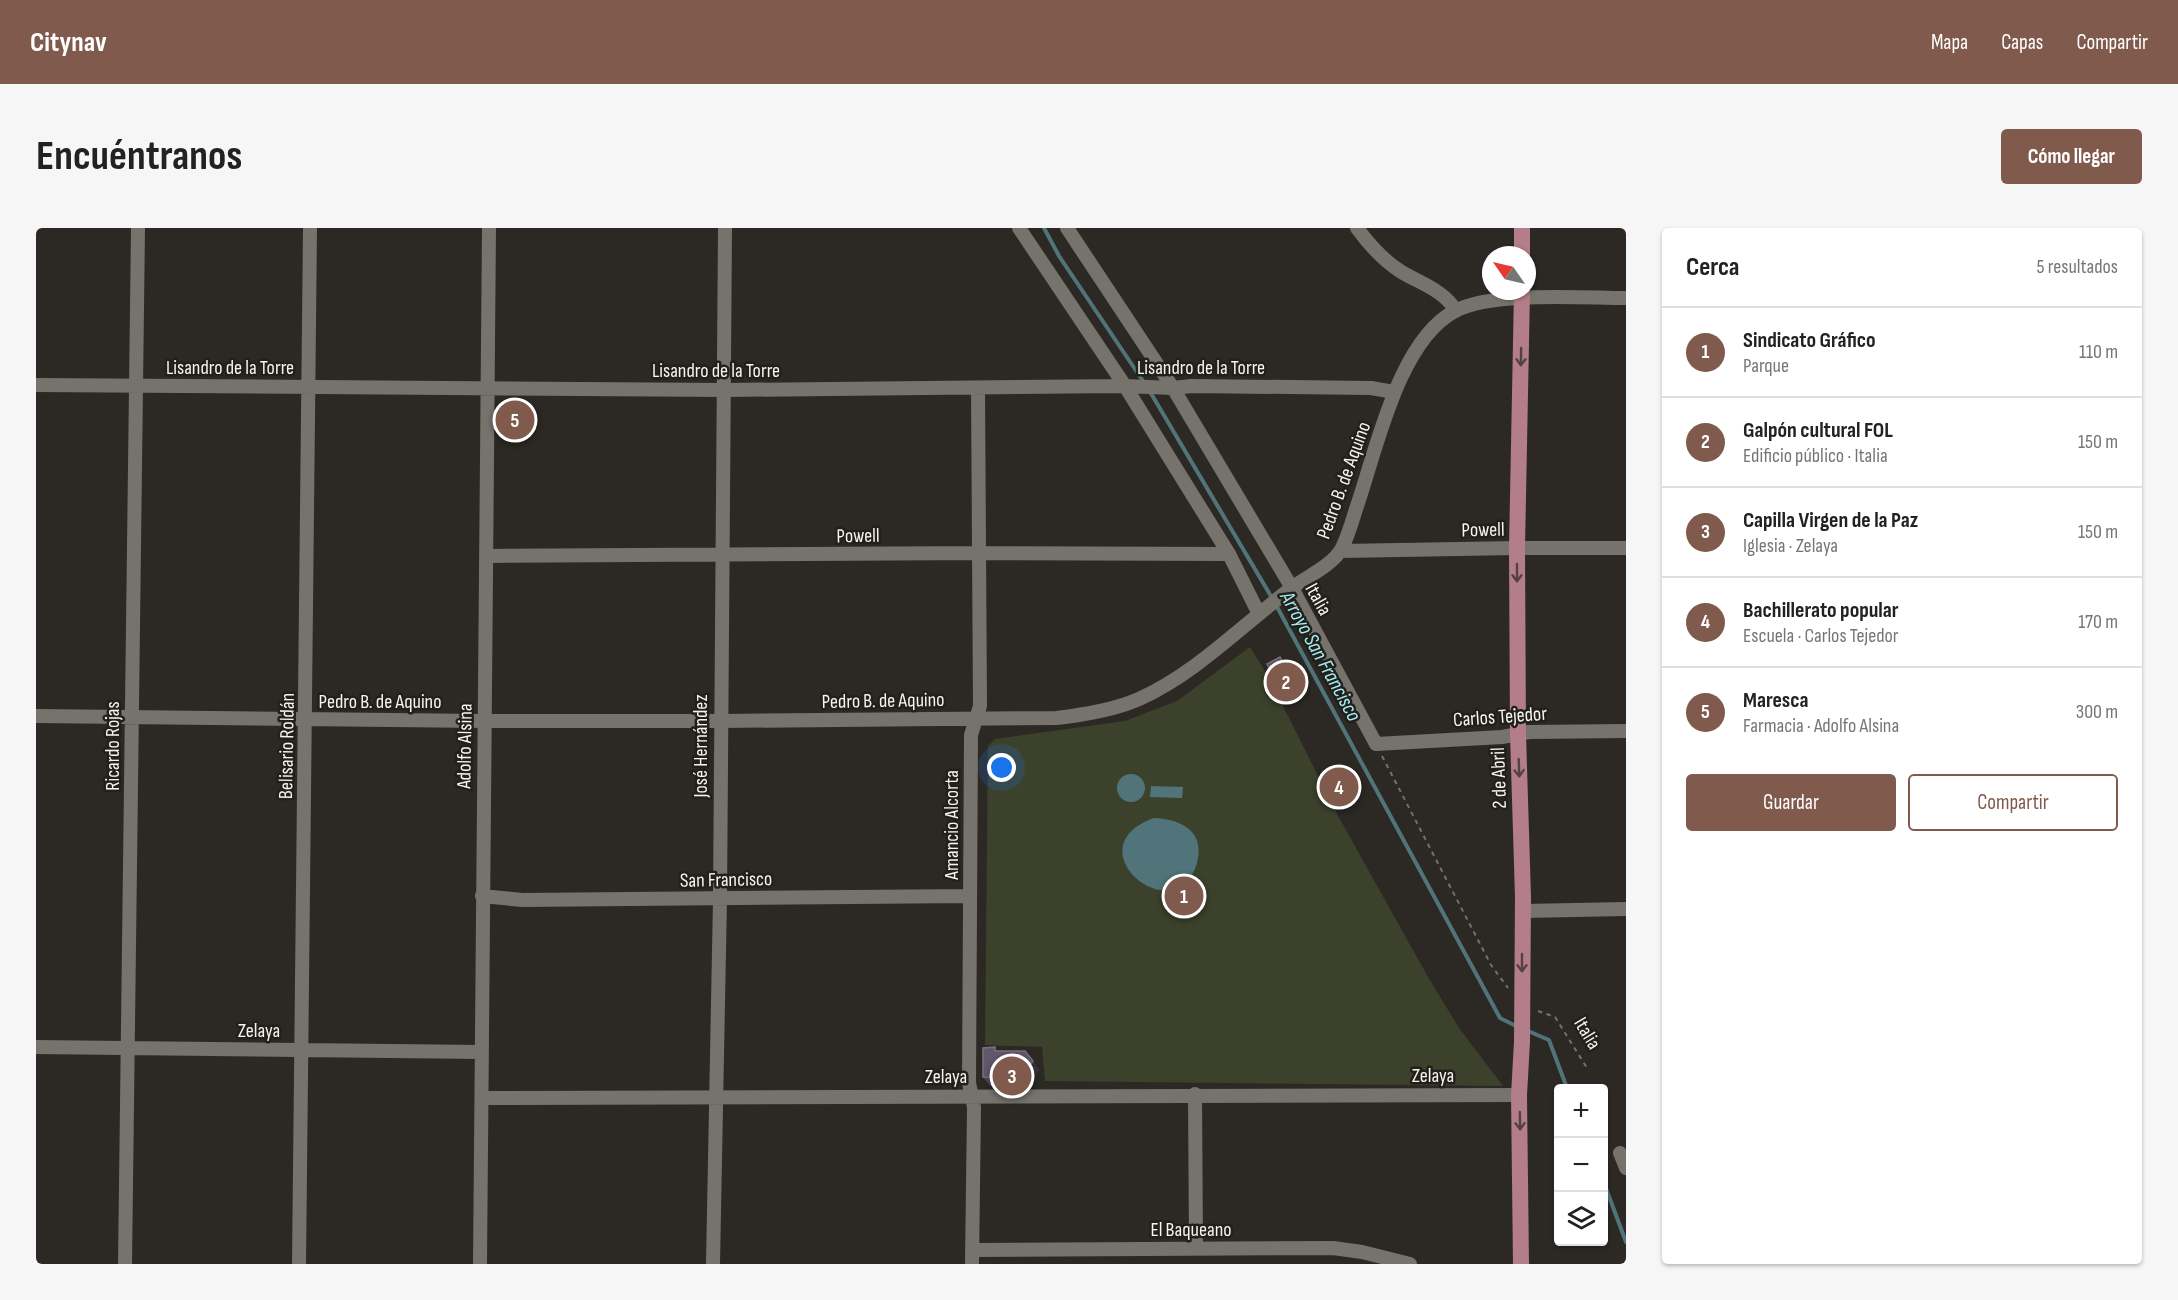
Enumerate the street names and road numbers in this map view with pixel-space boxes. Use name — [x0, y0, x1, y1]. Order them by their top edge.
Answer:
street label: Lisandro de la Torre — [166, 356, 294, 380]
street label: Lisandro de la Torre — [1137, 356, 1265, 380]
street label: Lisandro de la Torre — [652, 359, 780, 383]
street label: Pedro B. de Aquino — [1312, 418, 1376, 542]
street label: Powell — [1461, 518, 1505, 542]
street label: Powell — [836, 524, 880, 548]
street label: Italia — [1300, 579, 1337, 620]
street label: Pedro B. de Aquino — [821, 688, 945, 714]
street label: Pedro B. de Aquino — [319, 690, 441, 714]
street label: Belisario Roldán — [274, 693, 300, 799]
street label: José Hernández — [689, 694, 713, 799]
street label: Ricardo Rojas — [101, 701, 125, 791]
street label: Carlos Tejedor — [1452, 702, 1548, 732]
street label: Adolfo Alsina — [452, 703, 478, 790]
street label: 2 de Abril — [1486, 747, 1512, 809]
street label: Amancio Alcorta — [940, 770, 964, 881]
street label: San Francisco — [680, 867, 772, 893]
street label: Italia — [1568, 1013, 1606, 1054]
street label: Zelaya — [238, 1019, 280, 1043]
street label: Zelaya — [1412, 1064, 1454, 1088]
street label: Zelaya — [925, 1065, 967, 1089]
street label: El Baqueano — [1150, 1218, 1232, 1242]

